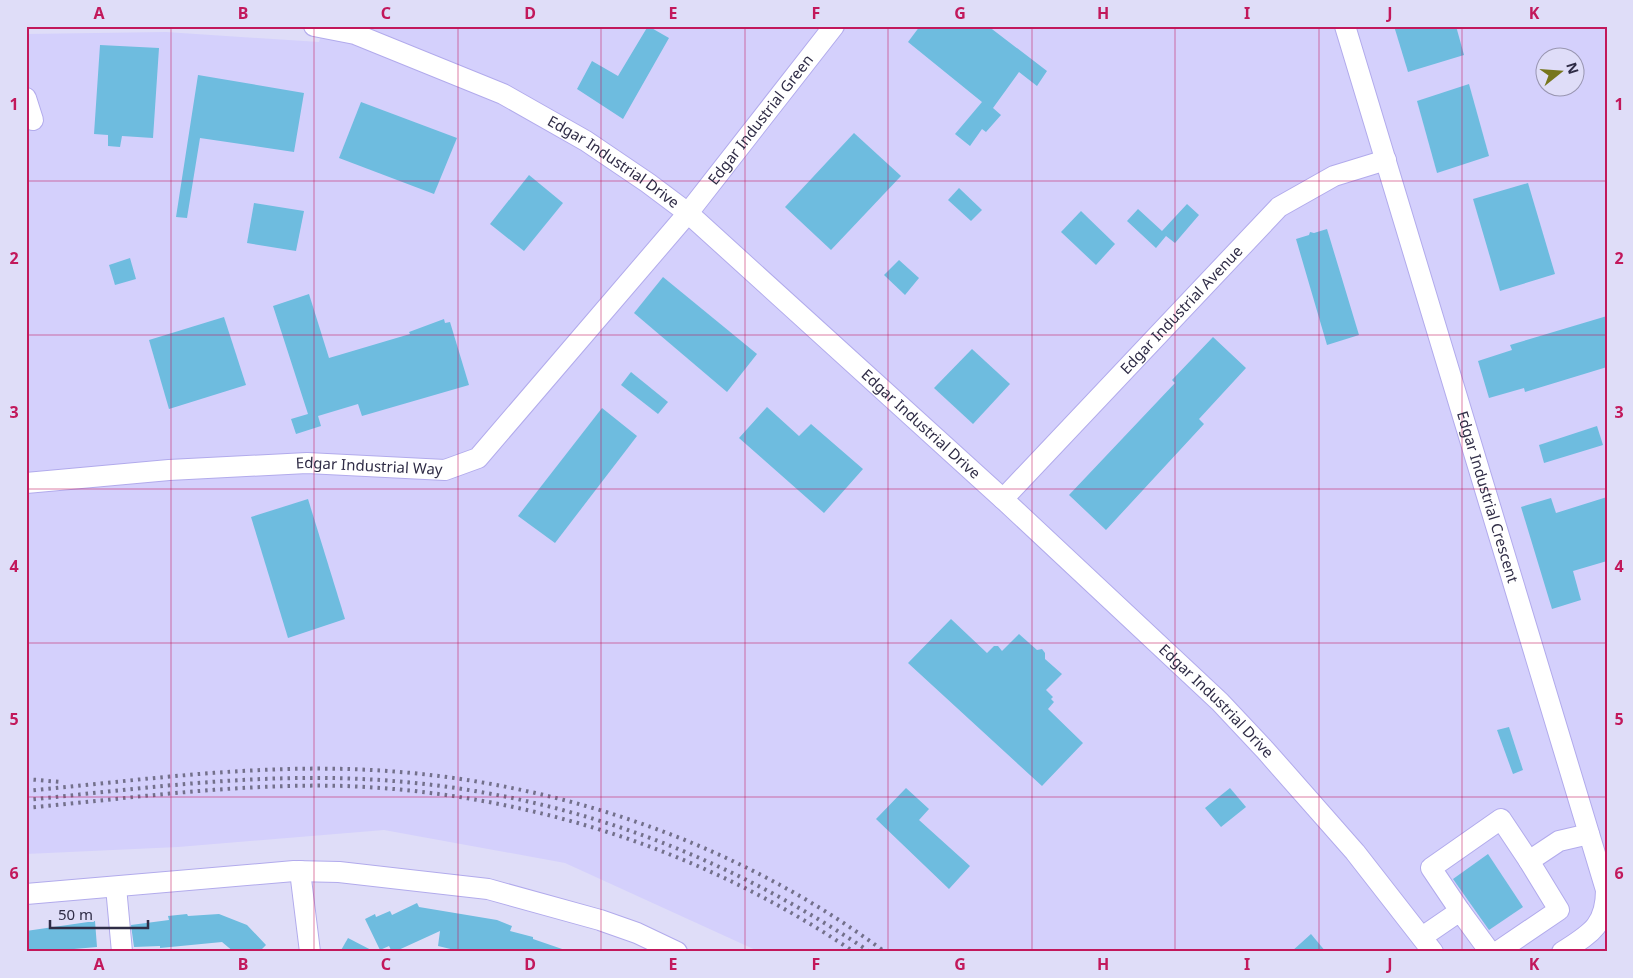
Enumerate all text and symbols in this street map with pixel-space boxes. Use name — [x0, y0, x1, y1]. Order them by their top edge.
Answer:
text: A — [93, 2, 105, 24]
text: B — [238, 2, 248, 24]
text: C — [381, 2, 391, 24]
text: D — [524, 2, 536, 24]
text: E — [669, 2, 678, 24]
text: F — [812, 2, 820, 24]
text: G — [954, 2, 966, 24]
text: H — [1097, 2, 1109, 24]
text: I — [1244, 2, 1250, 24]
text: J — [1385, 2, 1393, 24]
text: K — [1529, 2, 1540, 24]
north arrow — [1536, 48, 1586, 98]
street label: Edgar Industrial Green — [703, 50, 817, 188]
text: N — [1562, 60, 1584, 76]
text: 1 — [9, 93, 19, 115]
text: 1 — [1614, 93, 1624, 115]
street label: Edgar Industrial Drive — [544, 110, 684, 212]
street label: Edgar Industrial Avenue — [1115, 241, 1246, 378]
text: 2 — [9, 247, 19, 269]
text: 2 — [1614, 247, 1624, 269]
street label: Edgar Industrial Drive — [858, 364, 985, 483]
text: 3 — [9, 401, 19, 423]
text: 3 — [1614, 401, 1624, 423]
street label: Edgar Industrial Crescent — [1453, 408, 1524, 586]
street label: Edgar Industrial Way — [295, 452, 443, 479]
text: 4 — [9, 555, 19, 577]
text: 4 — [1614, 555, 1624, 577]
street label: Edgar Industrial Drive — [1155, 639, 1279, 762]
text: 5 — [9, 708, 19, 730]
text: 5 — [1614, 708, 1624, 730]
text: 6 — [9, 862, 19, 884]
text: 6 — [1614, 862, 1624, 884]
scale bar — [50, 898, 148, 930]
text: 50 m — [58, 904, 93, 924]
text: A — [93, 953, 105, 975]
text: B — [238, 953, 248, 975]
text: C — [381, 953, 391, 975]
text: D — [524, 953, 536, 975]
text: E — [669, 953, 678, 975]
text: F — [812, 953, 820, 975]
text: G — [954, 953, 966, 975]
text: H — [1097, 953, 1109, 975]
text: I — [1244, 953, 1250, 975]
text: J — [1385, 953, 1393, 975]
text: K — [1529, 953, 1540, 975]

